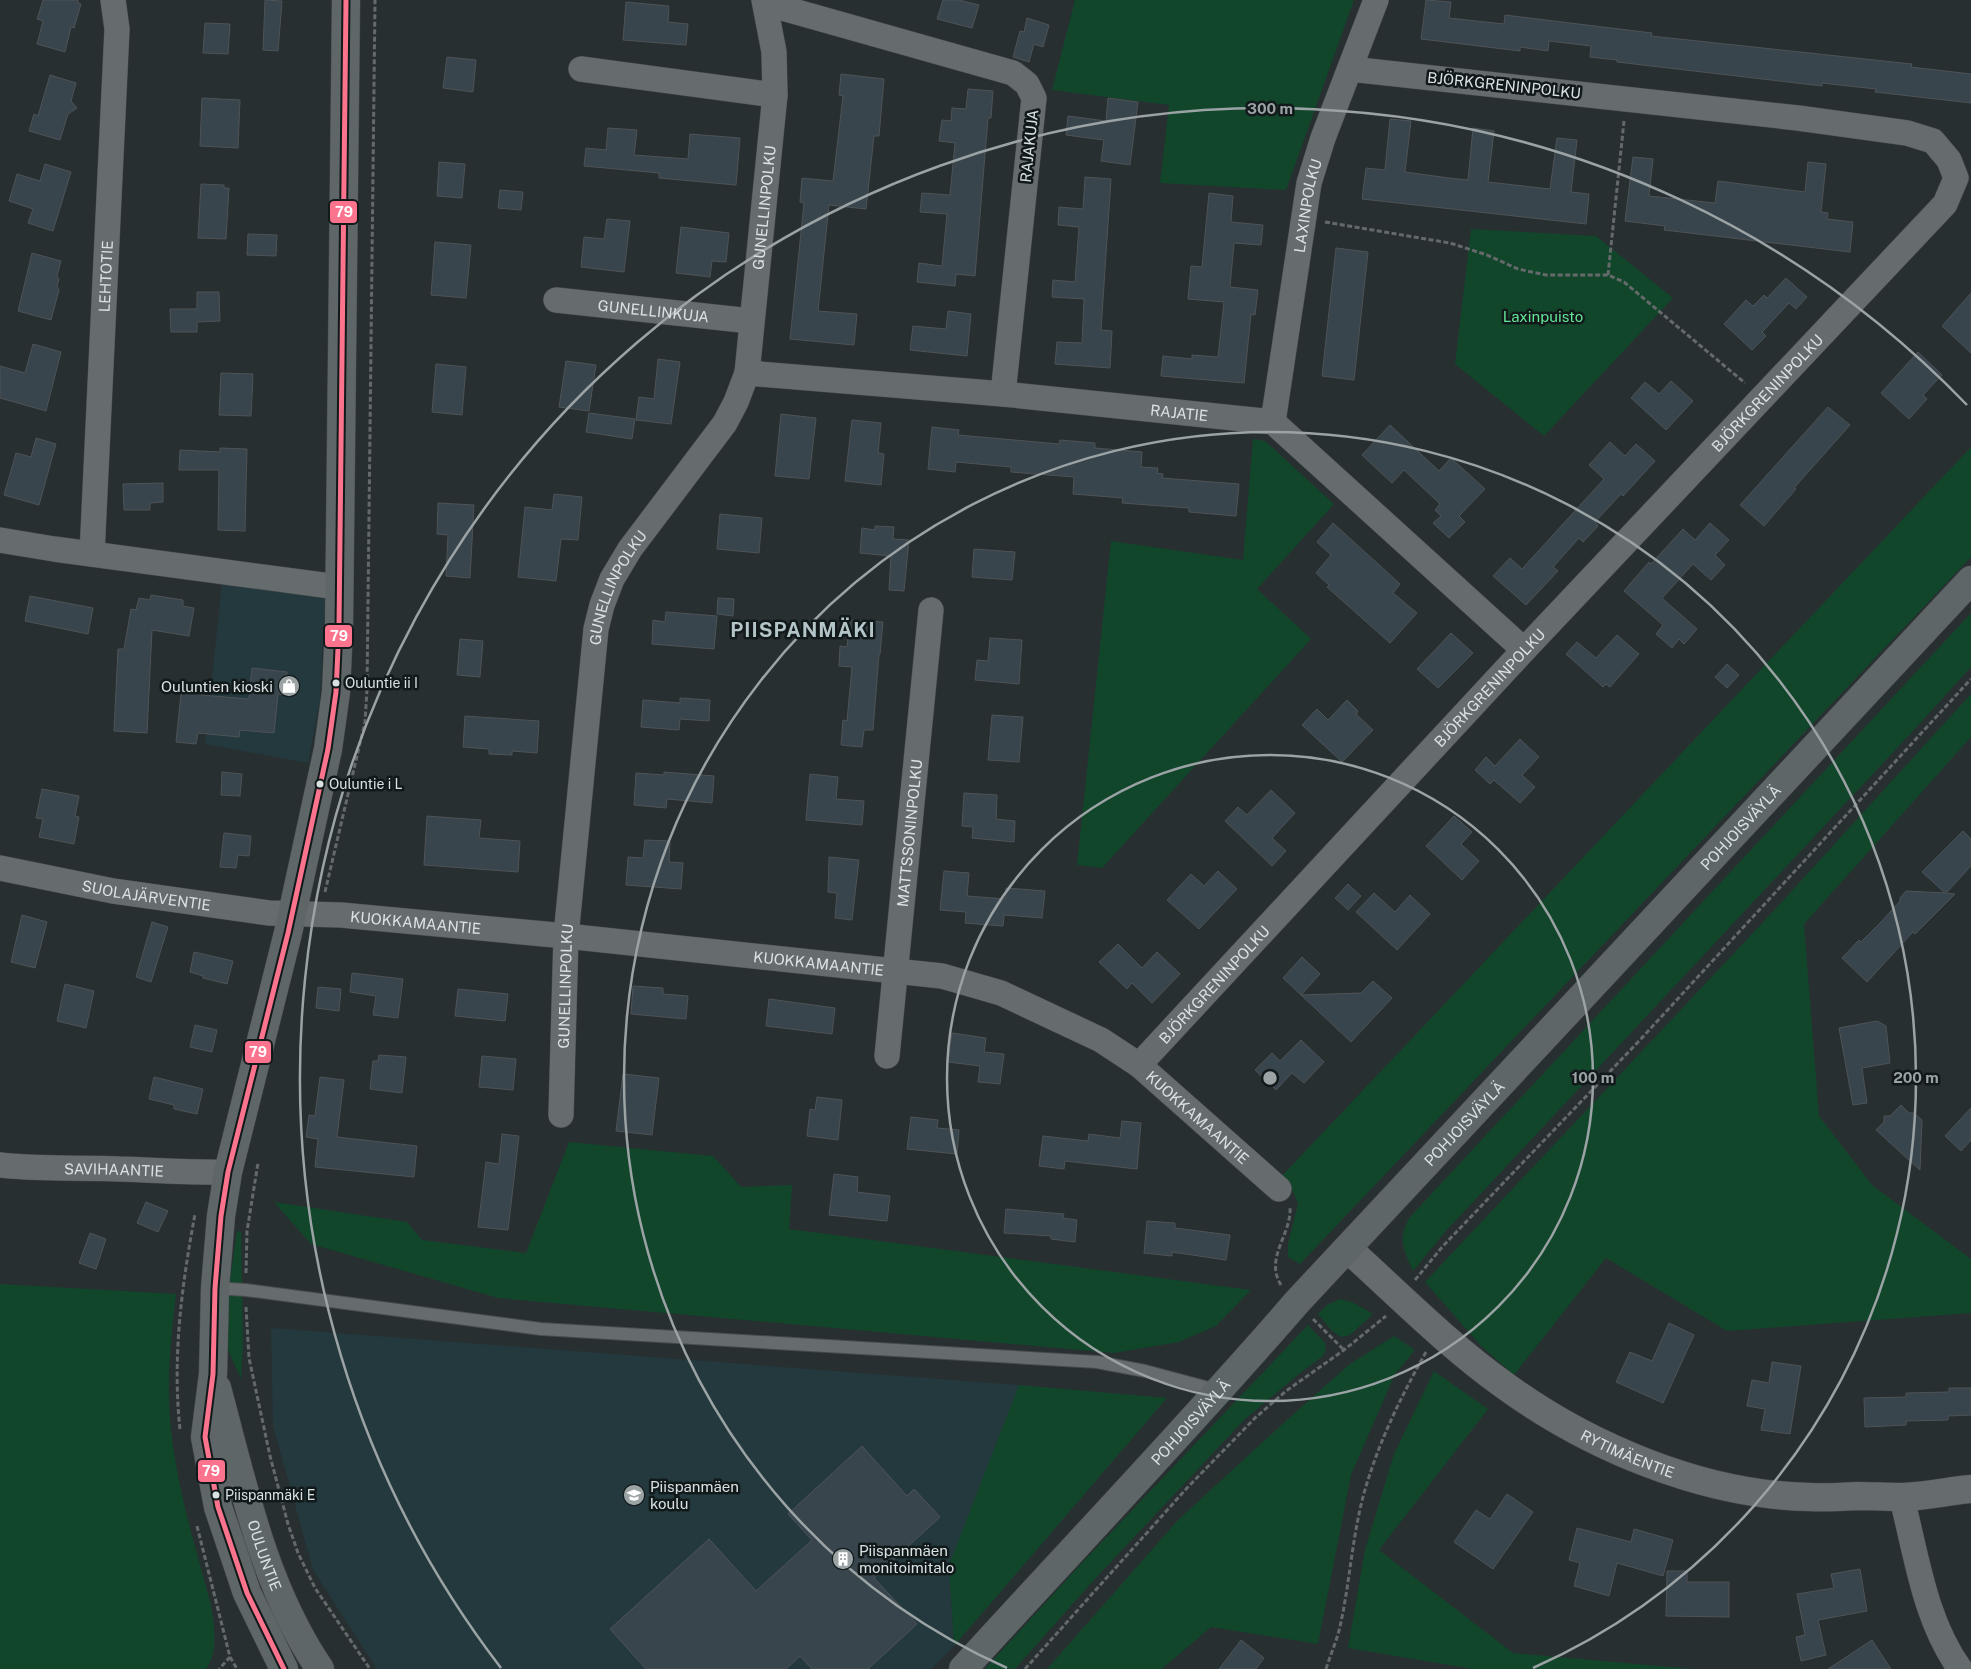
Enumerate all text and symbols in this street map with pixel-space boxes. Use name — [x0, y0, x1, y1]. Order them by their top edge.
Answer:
street label: BJÖRKGRENINPOLKU — [1426, 67, 1582, 102]
text: 300 m — [1247, 100, 1293, 117]
street label: RAJAKUJA — [1017, 108, 1041, 183]
street label: GUNELLINPOLKU — [749, 144, 778, 270]
street label: LAXINPOLKU — [1290, 157, 1325, 254]
line badge: 79 — [329, 200, 358, 224]
text: 79 — [335, 204, 353, 220]
street label: LEHTOTIE — [95, 240, 115, 313]
street label: GUNELLINKUJA — [597, 296, 710, 325]
park label: Laxinpuisto — [1503, 308, 1583, 325]
street label: BJÖRKGRENINPOLKU — [1708, 331, 1826, 455]
street label: RAJATIE — [1149, 401, 1209, 424]
street label: GUNELLINPOLKU — [586, 527, 650, 646]
district label: PIISPANMÄKI — [730, 617, 876, 642]
line badge: 79 — [324, 624, 353, 648]
street label: BJÖRKGRENINPOLKU — [1430, 625, 1548, 750]
text: 79 — [330, 628, 348, 644]
shop icon: Ouluntien kioski — [277, 674, 301, 698]
place label: Ouluntie ii I — [345, 675, 418, 691]
place label: Ouluntien kioski — [161, 678, 273, 695]
marker: Ouluntie ii I — [331, 678, 341, 688]
street label: MATTSSONINPOLKU — [893, 758, 925, 908]
place label: Ouluntie i L — [329, 776, 403, 792]
marker: Ouluntie i L — [315, 779, 325, 789]
street label: POHJOISVÄYLÄ — [1697, 780, 1784, 873]
street label: SUOLAJÄRVENTIE — [80, 876, 212, 913]
street label: KUOKKAMAANTIE — [350, 907, 482, 937]
street label: BJÖRKGRENINPOLKU — [1155, 922, 1273, 1047]
street label: GUNELLINPOLKU — [554, 923, 576, 1049]
street label: KUOKKAMAANTIE — [753, 947, 885, 978]
line badge: 79 — [244, 1040, 272, 1064]
text: 79 — [249, 1044, 267, 1060]
street label: KUOKKAMAANTIE — [1143, 1067, 1253, 1167]
centre of rings — [1261, 1069, 1279, 1087]
text: 100 m — [1572, 1069, 1614, 1086]
text: 200 m — [1893, 1069, 1939, 1086]
street label: POHJOISVÄYLÄ — [1420, 1076, 1508, 1169]
street label: SAVIHAANTIE — [64, 1160, 164, 1179]
street label: POHJOISVÄYLÄ — [1147, 1375, 1234, 1468]
street label: RYTIMÄENTIE — [1578, 1426, 1677, 1481]
line badge: 79 — [197, 1459, 226, 1483]
text: 79 — [202, 1463, 220, 1479]
place label: Piispanmäen koulu — [650, 1478, 739, 1512]
school or university icon: Piispanmäen koulu — [622, 1483, 646, 1507]
place label: Piispanmäki E — [225, 1487, 315, 1503]
marker: Piispanmäki E — [211, 1490, 221, 1500]
street label: OULUNTIE — [245, 1518, 286, 1593]
place label: Piispanmäen monitoimitalo — [859, 1542, 954, 1576]
building icon: Piispanmäen monitoimitalo — [831, 1547, 855, 1571]

